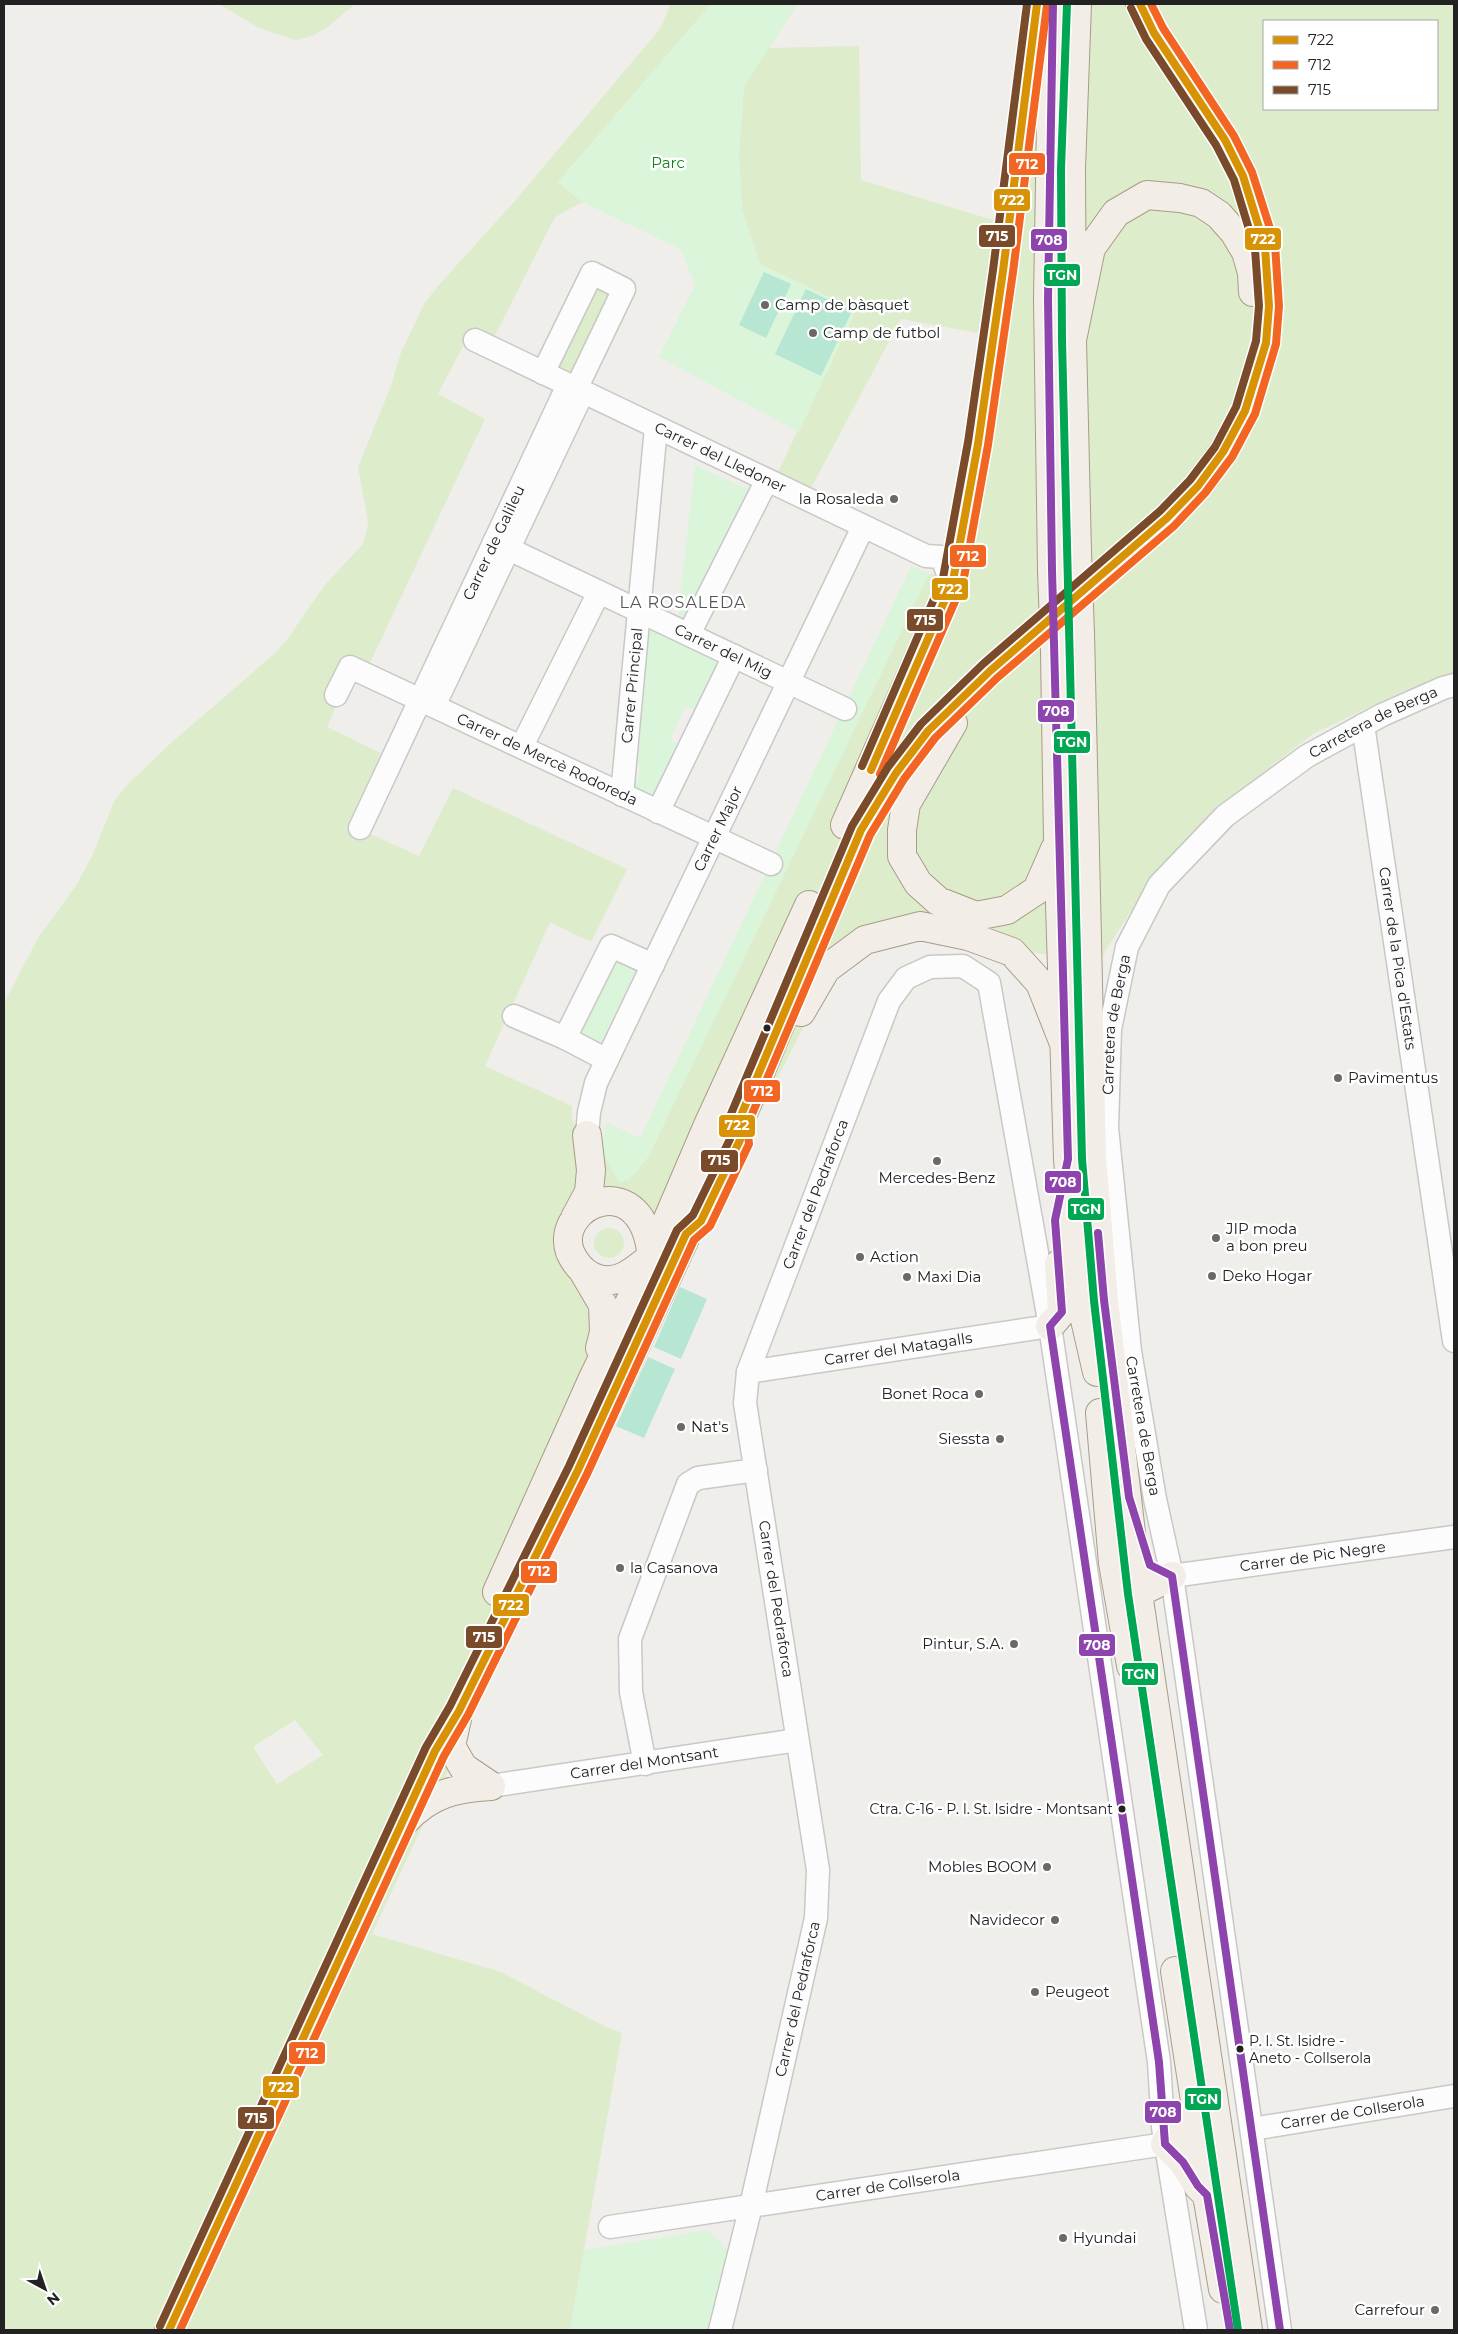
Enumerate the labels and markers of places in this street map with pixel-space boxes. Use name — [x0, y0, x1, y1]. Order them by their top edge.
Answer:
place label: Camp de bàsquet — [775, 295, 909, 314]
marker: Camp de bàsquet — [759, 299, 771, 311]
place label: Camp de futbol — [823, 323, 940, 342]
marker: Camp de futbol — [807, 327, 819, 339]
place label: la Rosaleda — [799, 489, 884, 508]
marker: la Rosaleda — [888, 493, 900, 505]
unlabelled marker — [762, 1023, 772, 1033]
place label: Pavimentus — [1348, 1068, 1438, 1087]
marker: Pavimentus — [1332, 1072, 1344, 1084]
marker: Mercedes-Benz — [931, 1155, 943, 1167]
place label: Mercedes-Benz — [878, 1168, 996, 1187]
place label: JIP moda a bon preu — [1225, 1219, 1308, 1255]
marker: JIP moda a bon preu — [1210, 1232, 1222, 1244]
place label: Action — [870, 1247, 919, 1266]
marker: Action — [854, 1251, 866, 1263]
place label: Deko Hogar — [1222, 1266, 1312, 1285]
place label: Maxi Dia — [917, 1267, 981, 1286]
marker: Deko Hogar — [1206, 1270, 1218, 1282]
marker: Maxi Dia — [901, 1271, 913, 1283]
place label: Bonet Roca — [882, 1384, 969, 1403]
marker: Bonet Roca — [973, 1388, 985, 1400]
place label: Nat's — [691, 1417, 729, 1436]
marker: Nat's — [675, 1421, 687, 1433]
place label: Siessta — [938, 1429, 990, 1448]
marker: Siessta — [994, 1433, 1006, 1445]
place label: la Casanova — [630, 1558, 718, 1577]
marker: la Casanova — [614, 1562, 626, 1574]
place label: Pintur, S.A. — [922, 1634, 1004, 1653]
marker: Pintur, S.A. — [1008, 1638, 1020, 1650]
place label: Ctra. C-16 - P. I. St. Isidre - Montsant — [870, 1800, 1113, 1818]
marker: Ctra. C-16 - P. I. St. Isidre - Montsant — [1117, 1804, 1127, 1814]
place label: Mobles BOOM — [928, 1857, 1037, 1876]
marker: Mobles BOOM — [1041, 1861, 1053, 1873]
place label: Navidecor — [969, 1910, 1045, 1929]
marker: Navidecor — [1049, 1914, 1061, 1926]
place label: Peugeot — [1045, 1982, 1110, 2001]
marker: Peugeot — [1029, 1986, 1041, 1998]
place label: P. I. St. Isidre - Aneto - Collserola — [1249, 2032, 1371, 2067]
marker: P. I. St. Isidre - Aneto - Collserola — [1235, 2044, 1245, 2054]
place label: Hyundai — [1073, 2228, 1137, 2247]
marker: Hyundai — [1057, 2232, 1069, 2244]
place label: Carrefour — [1354, 2300, 1425, 2319]
marker: Carrefour — [1429, 2304, 1441, 2316]

